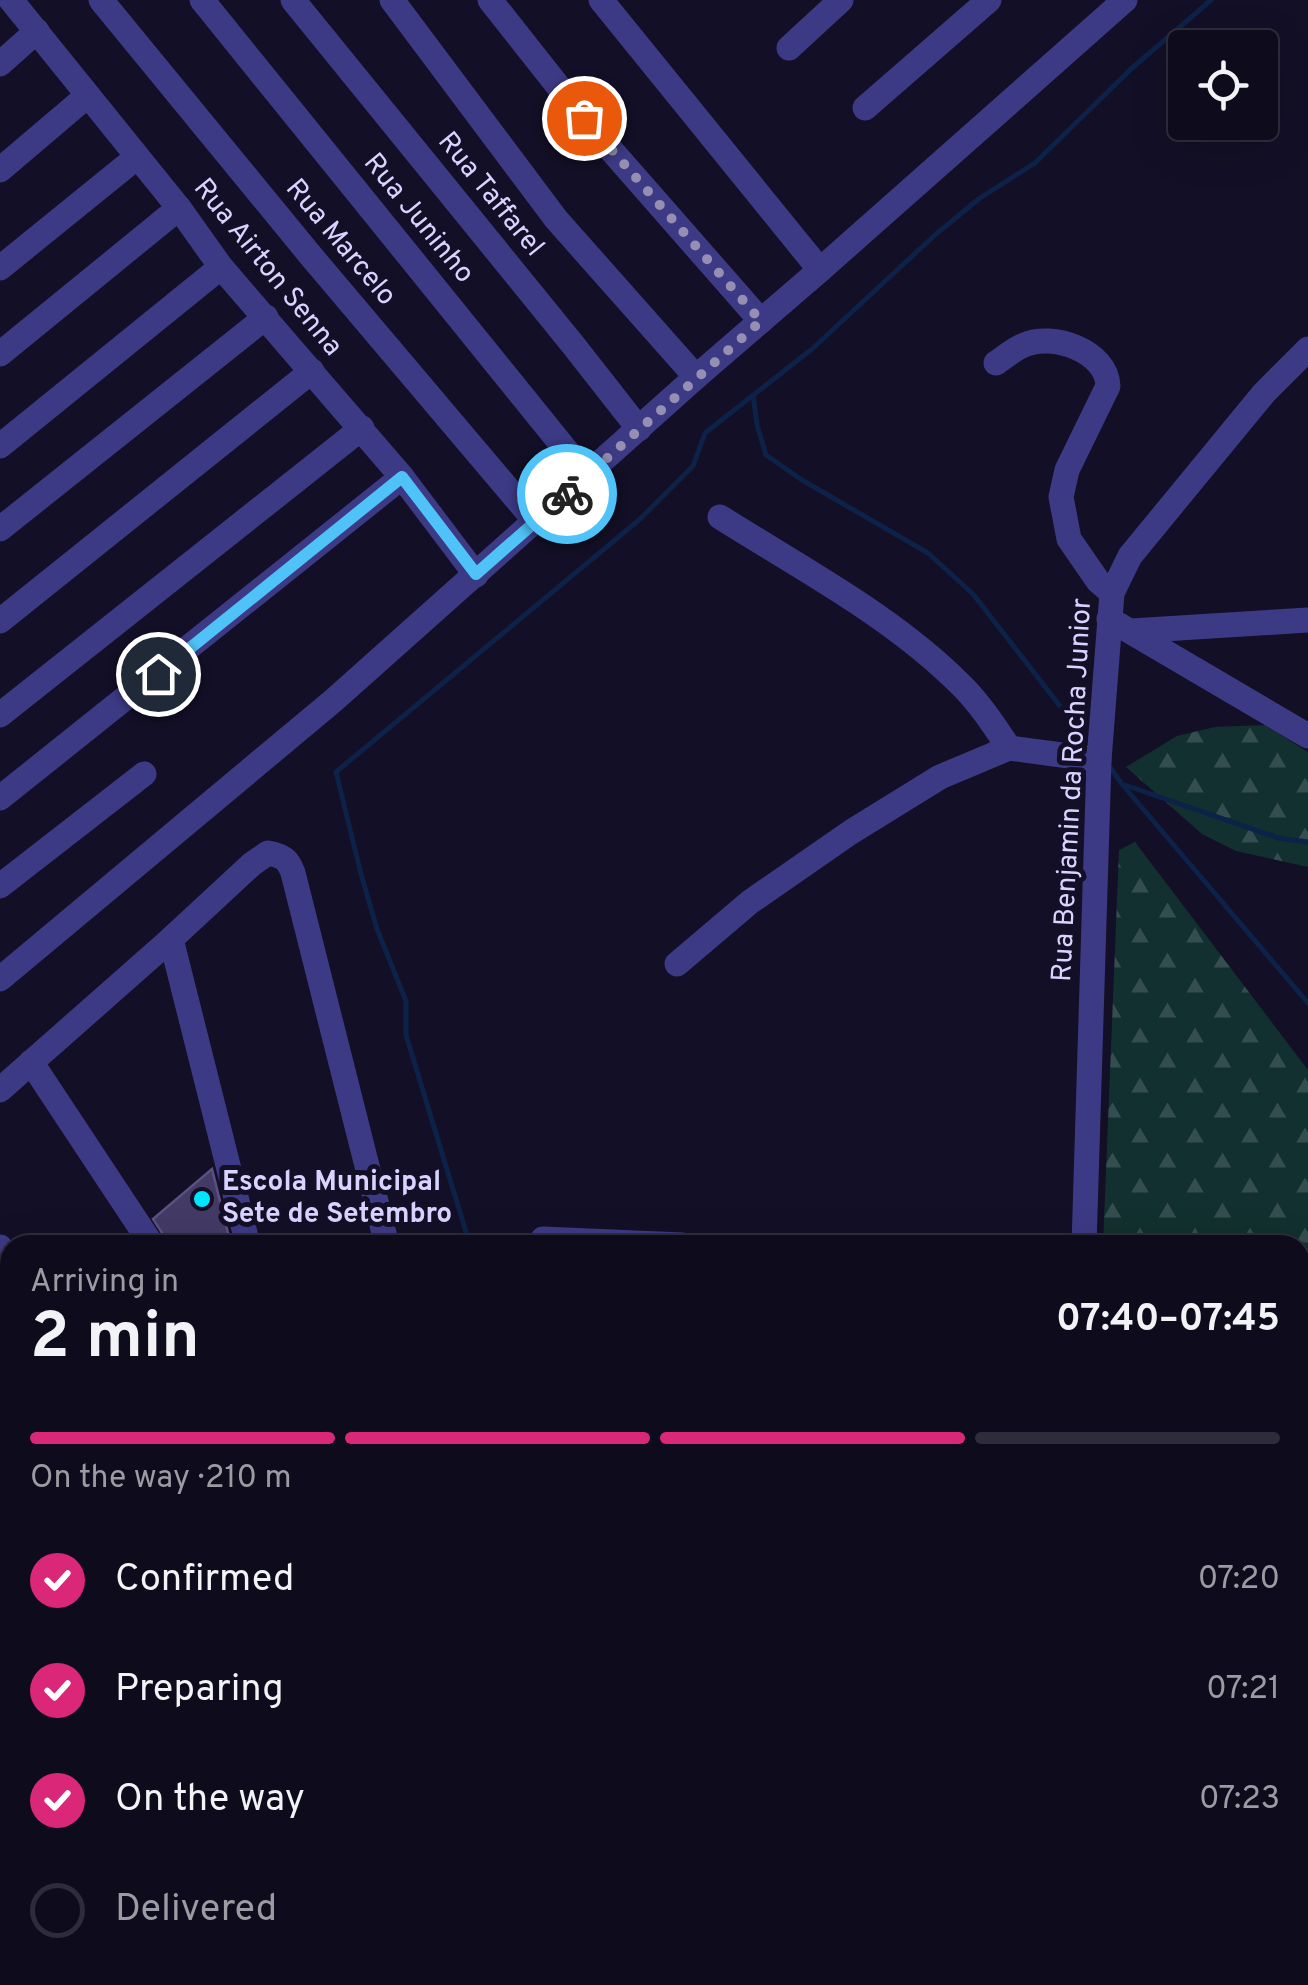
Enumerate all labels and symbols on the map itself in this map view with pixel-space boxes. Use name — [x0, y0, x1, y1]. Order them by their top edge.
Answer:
pin — [542, 76, 627, 161]
street label: Rua Taffarel — [429, 125, 551, 265]
street label: Rua Juninho — [355, 147, 481, 291]
street label: Rua Airton Senna — [184, 172, 350, 364]
street label: Rua Marcelo — [277, 172, 403, 314]
courier — [517, 444, 617, 544]
street label: Rua Benjamin da Rocha Junior — [1045, 597, 1101, 983]
pin — [116, 632, 201, 717]
place label: Escola Municipal Sete de Setembro — [222, 1165, 452, 1233]
marker: Escola Municipal Sete de Setembro — [191, 1188, 213, 1210]

